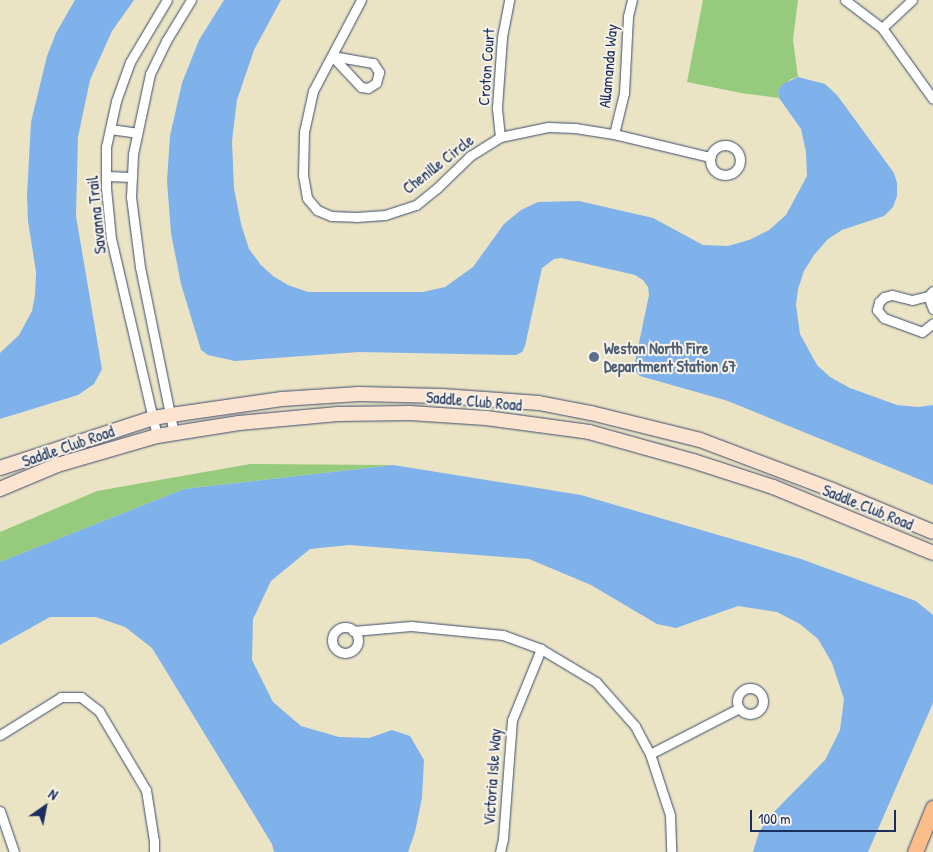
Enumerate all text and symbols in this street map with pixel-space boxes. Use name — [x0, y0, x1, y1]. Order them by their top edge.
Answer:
street label: Allamanda Way — [595, 23, 621, 109]
street label: Croton Court — [474, 28, 498, 106]
street label: Chenille Circle — [399, 130, 477, 198]
street label: Savanna Trail — [82, 175, 110, 255]
place label: Weston North Fire Department Station 67 — [604, 338, 736, 376]
marker: Weston North Fire Department Station 67 — [588, 351, 600, 363]
street label: Saddle Club Road — [425, 387, 523, 415]
street label: Saddle Club Road — [19, 421, 117, 471]
street label: Saddle Club Road — [820, 480, 916, 534]
street label: Victoria Isle Way — [479, 728, 505, 826]
north arrow — [20, 782, 70, 832]
text: N — [45, 784, 62, 804]
scale bar — [753, 800, 899, 832]
text: 100 m — [758, 808, 791, 829]

